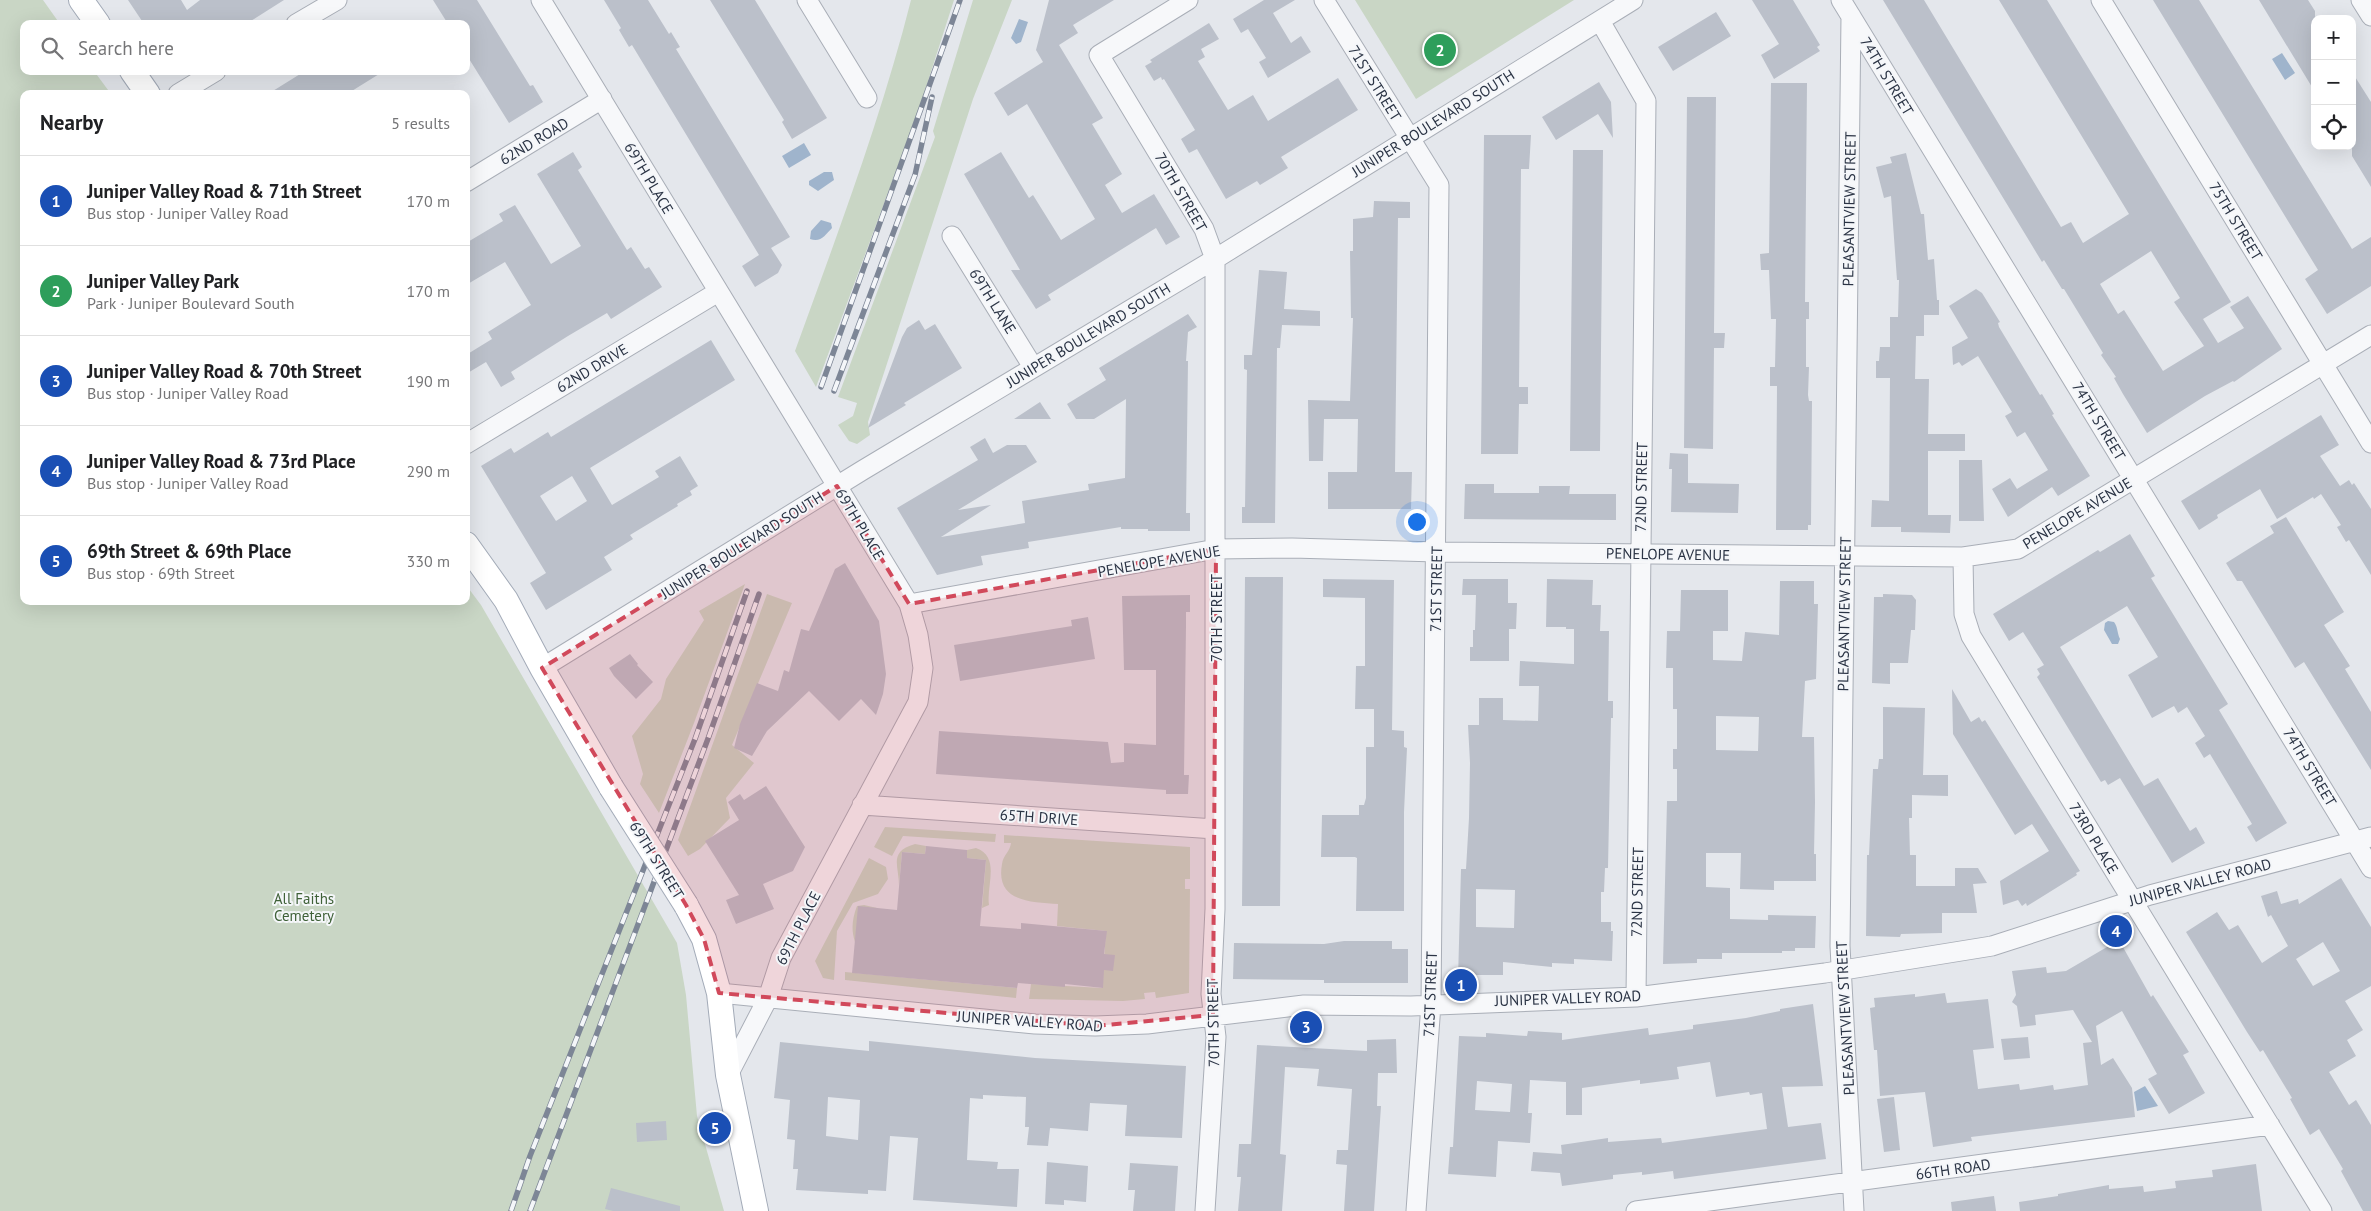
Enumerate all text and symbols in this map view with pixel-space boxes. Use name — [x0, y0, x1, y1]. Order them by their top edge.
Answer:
map controls — [2311, 15, 2356, 150]
button: + — [2311, 15, 2356, 60]
search box — [20, 20, 470, 75]
pin: 2 — [1424, 31, 1456, 69]
street label: 74TH STREET — [1856, 33, 1918, 119]
icon: search — [38, 34, 66, 62]
text: Search here — [78, 36, 174, 60]
street label: 71ST STREET — [1344, 42, 1406, 125]
button: − — [2311, 60, 2356, 105]
street label: JUNIPER BOULEVARD SOUTH — [1347, 65, 1518, 181]
button: locate — [2311, 105, 2356, 150]
text: Nearby — [40, 109, 103, 136]
text: 5 results — [391, 113, 450, 133]
street label: 62ND ROAD — [496, 113, 572, 169]
street label: PLEASANTVIEW STREET — [1838, 131, 1860, 287]
street label: 69TH PLACE — [620, 139, 678, 217]
street label: 70TH STREET — [1151, 149, 1212, 236]
street label: 75TH STREET — [2205, 178, 2267, 264]
text: Juniper Valley Road & 71th Street — [87, 179, 361, 203]
text: 1 — [51, 191, 61, 211]
text: 170 m — [407, 191, 450, 211]
text: Bus stop · Juniper Valley Road — [87, 203, 289, 223]
street label: 69TH LANE — [965, 265, 1021, 337]
text: Juniper Valley Park — [87, 269, 239, 293]
street label: JUNIPER BOULEVARD SOUTH — [1002, 278, 1174, 392]
text: 2 — [51, 281, 61, 301]
text: 170 m — [407, 281, 450, 301]
text: Park · Juniper Boulevard South — [87, 293, 294, 313]
street label: 62ND DRIVE — [553, 339, 631, 397]
text: Juniper Valley Road & 70th Street — [87, 359, 361, 383]
text: 3 — [51, 371, 61, 391]
text: 190 m — [407, 371, 450, 391]
street label: 74TH STREET — [2068, 378, 2130, 464]
text: Bus stop · Juniper Valley Road — [87, 383, 289, 403]
street label: 72ND STREET — [1631, 441, 1651, 532]
text: Juniper Valley Road & 73rd Place — [87, 449, 356, 473]
text: 4 — [51, 461, 61, 481]
text: 290 m — [407, 461, 450, 481]
text: Bus stop · Juniper Valley Road — [87, 473, 289, 493]
street label: PENELOPE AVENUE — [2019, 473, 2135, 553]
street label: 69TH PLACE — [831, 485, 889, 563]
street label: JUNIPER BOULEVARD SOUTH — [656, 487, 827, 603]
your location — [1404, 509, 1430, 535]
street label: PLEASANTVIEW STREET — [1833, 536, 1855, 692]
text: 69th Street & 69th Place — [87, 539, 291, 563]
street label: PENELOPE AVENUE — [1096, 541, 1222, 581]
street label: PENELOPE AVENUE — [1606, 543, 1730, 565]
street label: 71ST STREET — [1426, 545, 1446, 632]
text: 5 — [51, 551, 61, 571]
text: 330 m — [407, 551, 450, 571]
text: Bus stop · 69th Street — [87, 563, 235, 583]
street label: 70TH STREET — [1207, 573, 1226, 662]
street label: 74TH STREET — [2279, 724, 2341, 810]
street label: 73RD PLACE — [2065, 799, 2123, 877]
street label: 65TH DRIVE — [999, 805, 1079, 829]
street label: 69TH STREET — [626, 817, 689, 903]
street label: 72ND STREET — [1627, 846, 1647, 937]
street label: JUNIPER VALLEY ROAD — [2126, 854, 2273, 910]
street label: 69TH PLACE — [771, 888, 825, 968]
park label: All Faiths Cemetery — [274, 889, 334, 925]
pin: 4 — [2100, 912, 2132, 950]
street label: PLEASANTVIEW STREET — [1831, 940, 1859, 1096]
street label: 71ST STREET — [1419, 950, 1441, 1037]
pin: 1 — [1445, 966, 1477, 1004]
street label: 70TH STREET — [1203, 978, 1223, 1067]
street label: JUNIPER VALLEY ROAD — [1494, 986, 1641, 1010]
street label: JUNIPER VALLEY ROAD — [955, 1006, 1104, 1036]
pin: 3 — [1290, 1008, 1322, 1046]
pin: 5 — [699, 1109, 731, 1147]
street label: 66TH ROAD — [1914, 1154, 1992, 1184]

